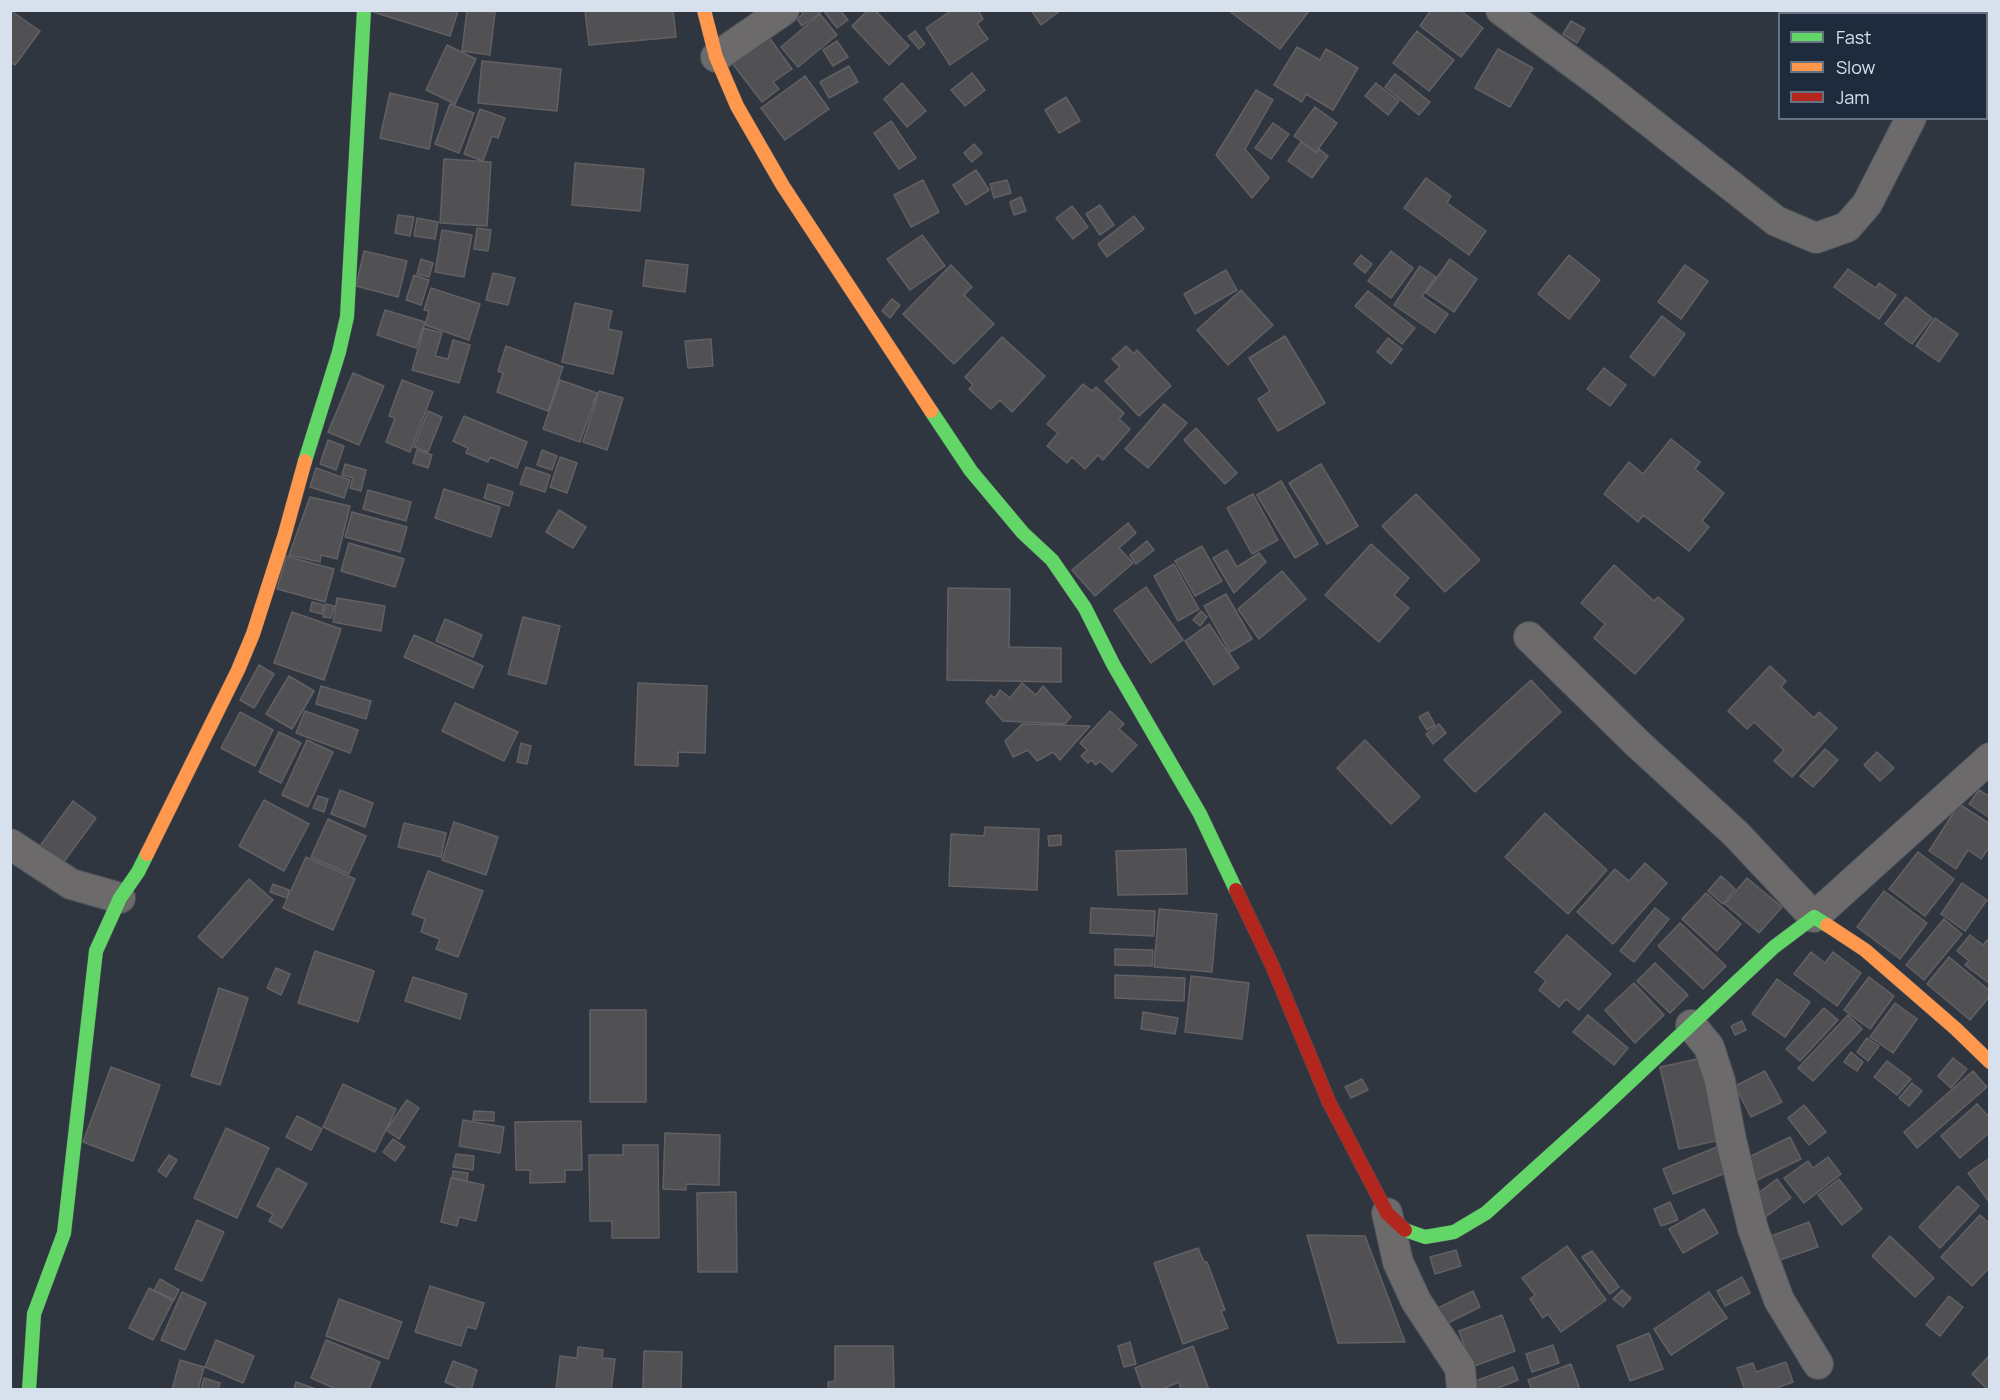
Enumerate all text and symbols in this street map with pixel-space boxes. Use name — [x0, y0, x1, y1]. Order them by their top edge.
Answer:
legend — [1778, 12, 1988, 120]
text: Fast — [1836, 25, 1871, 49]
text: Slow — [1836, 55, 1875, 79]
text: Jam — [1836, 85, 1870, 109]

